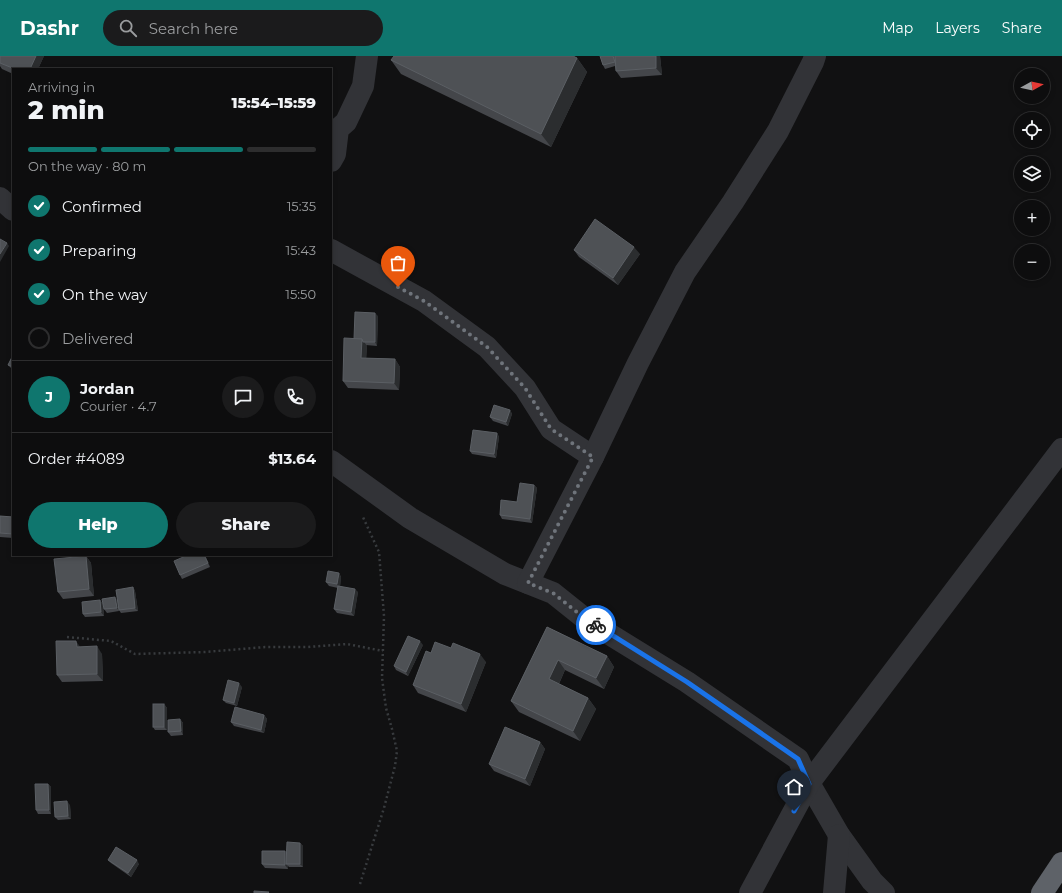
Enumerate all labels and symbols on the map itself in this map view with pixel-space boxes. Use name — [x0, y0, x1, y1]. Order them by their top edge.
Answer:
north arrow — [1014, 68, 1050, 104]
pin — [381, 246, 415, 287]
courier — [576, 605, 616, 645]
pin — [777, 770, 811, 811]

